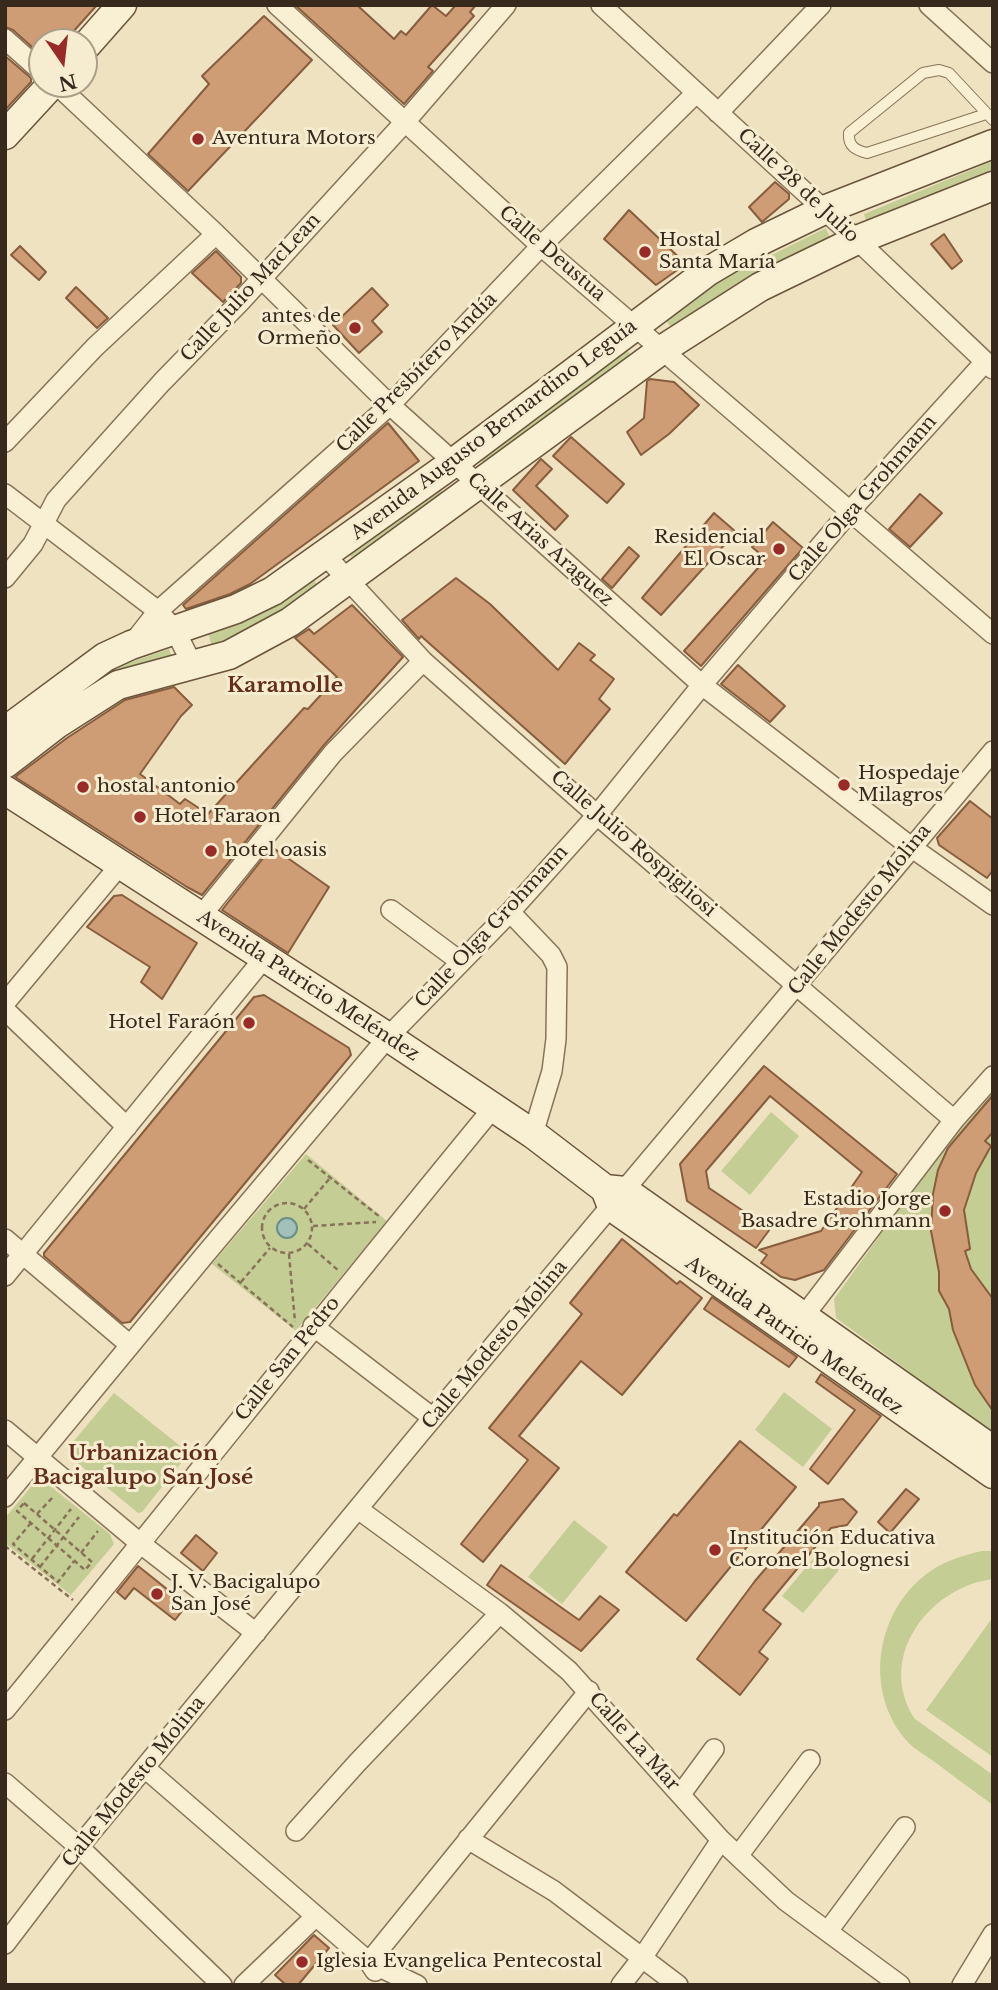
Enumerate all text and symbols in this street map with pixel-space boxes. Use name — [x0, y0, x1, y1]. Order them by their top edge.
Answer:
north arrow — [28, 28, 98, 98]
text: N — [56, 69, 79, 95]
street label: Calle 28 de Julio — [733, 124, 863, 248]
place label: Aventura Motors — [212, 128, 376, 150]
marker: Aventura Motors — [190, 131, 206, 147]
street label: Calle Deustua — [494, 201, 610, 307]
street label: Calle Julio MacLean — [176, 209, 326, 367]
place label: Hostal Santa María — [659, 230, 775, 274]
marker: Hostal Santa María — [637, 244, 653, 260]
street label: Calle Presbítero Andía — [332, 288, 502, 458]
place label: antes de Ormeño — [257, 306, 341, 350]
street label: Avenida Augusto Bernardino Leguía — [347, 315, 641, 545]
marker: antes de Ormeño — [347, 320, 363, 336]
street label: Calle Olga Grohmann — [784, 411, 942, 587]
street label: Calle Arias Araguez — [462, 468, 618, 612]
place label: Residencial El Oscar — [654, 527, 765, 571]
marker: Residencial El Oscar — [771, 541, 787, 557]
district label: Karamolle — [227, 673, 343, 699]
place label: Hospedaje Milagros — [858, 763, 960, 807]
street label: Calle Julio Rospigliosi — [546, 766, 720, 922]
place label: hostal antonio — [97, 776, 236, 798]
marker: Hospedaje Milagros — [836, 777, 852, 793]
marker: hostal antonio — [75, 779, 91, 795]
place label: Hotel Faraon — [154, 806, 281, 828]
marker: Hotel Faraon — [132, 809, 148, 825]
street label: Calle Modesto Molina — [784, 820, 936, 1000]
place label: hotel oasis — [225, 840, 327, 862]
street label: Calle Olga Grohmann — [411, 841, 573, 1013]
marker: hotel oasis — [203, 843, 219, 859]
street label: Avenida Patricio Meléndez — [193, 906, 423, 1066]
place label: Hotel Faraón — [108, 1012, 235, 1034]
marker: Hotel Faraón — [241, 1015, 257, 1031]
place label: Estadio Jorge Basadre Grohmann — [741, 1189, 931, 1233]
marker: Estadio Jorge Basadre Grohmann — [937, 1203, 953, 1219]
street label: Avenida Patricio Meléndez — [681, 1252, 907, 1420]
street label: Calle Modesto Molina — [418, 1256, 572, 1434]
street label: Calle San Pedro — [231, 1292, 345, 1426]
district label: Urbanización Bacigalupo San José — [33, 1441, 253, 1491]
place label: Institución Educativa Coronel Bolognesi — [729, 1528, 935, 1572]
marker: Institución Educativa Coronel Bolognesi — [707, 1542, 723, 1558]
place label: J. V. Bacigalupo San José — [171, 1572, 320, 1616]
marker: J. V. Bacigalupo San José — [149, 1586, 165, 1602]
street label: Calle La Mar — [584, 1688, 684, 1796]
street label: Calle Modesto Molina — [58, 1692, 210, 1872]
place label: Iglesia Evangelica Pentecostal — [316, 1951, 602, 1973]
marker: Iglesia Evangelica Pentecostal — [294, 1954, 310, 1970]

